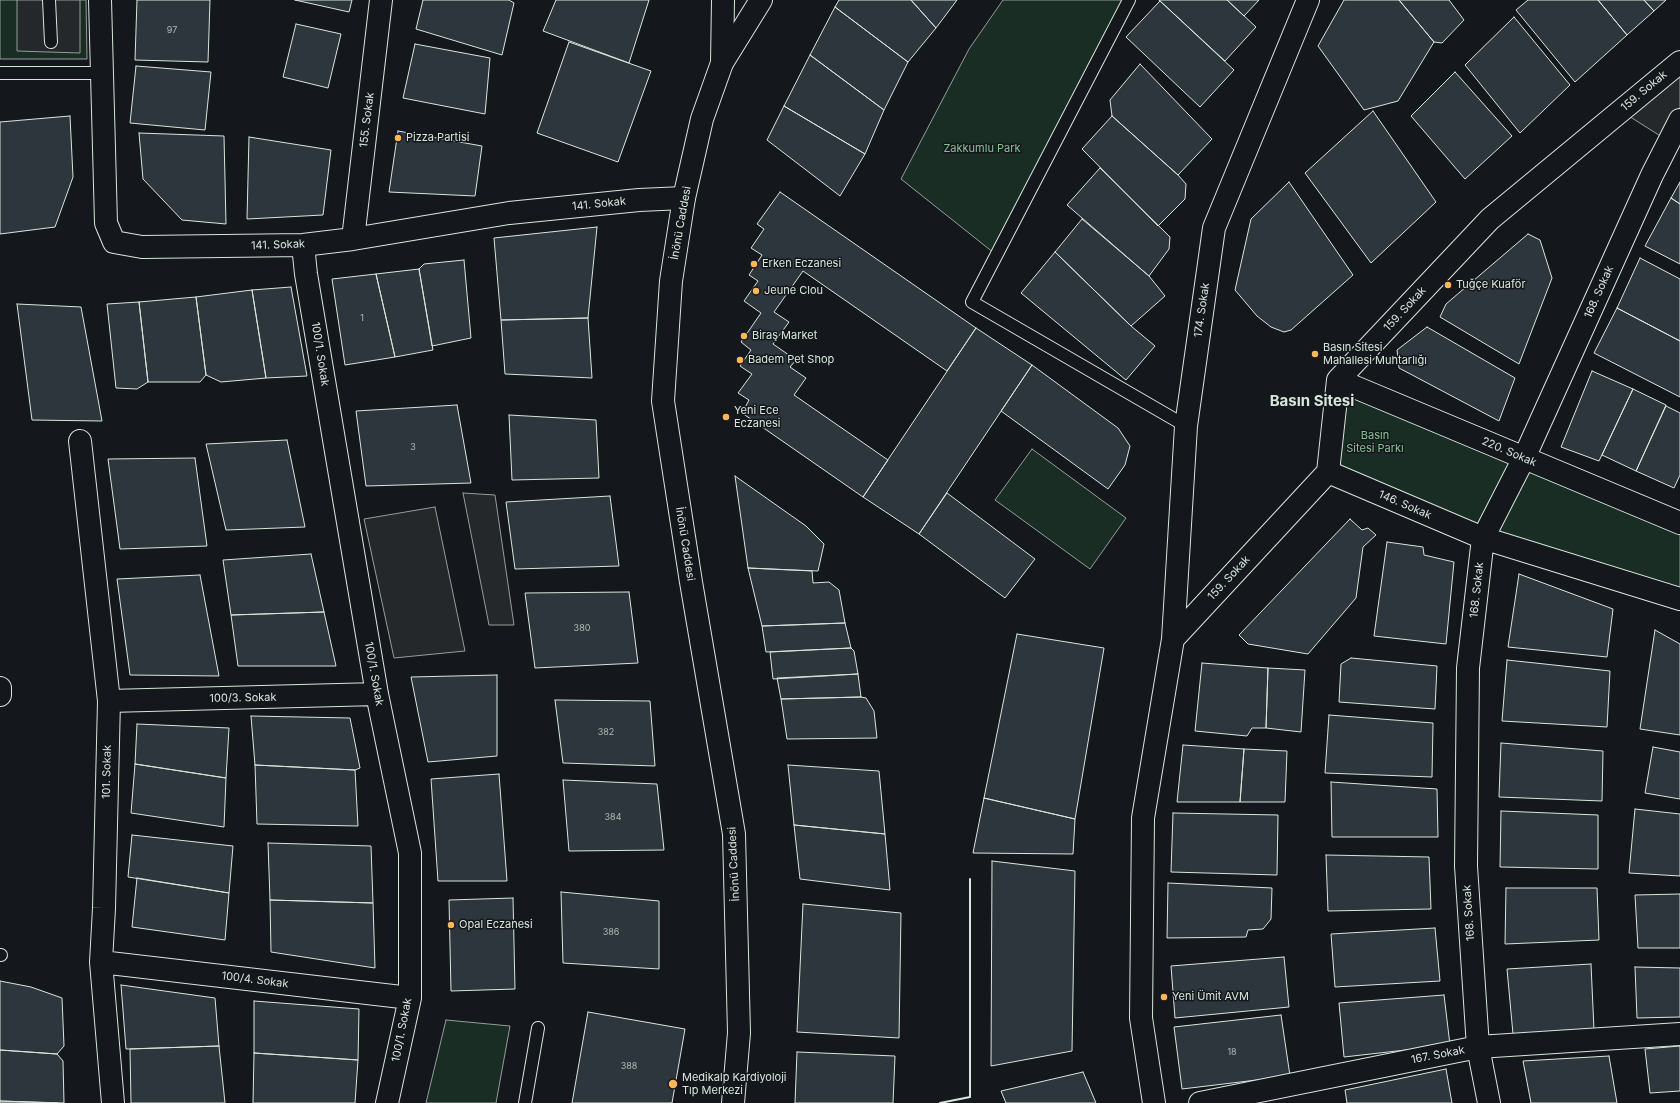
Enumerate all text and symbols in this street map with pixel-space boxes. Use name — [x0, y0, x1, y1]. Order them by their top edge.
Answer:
house number: 97 — [167, 25, 177, 35]
street label: 159. Sokak — [1618, 68, 1670, 114]
street label: 155. Sokak — [357, 92, 377, 148]
place label: Pizza Partisi — [406, 131, 469, 145]
marker: Pizza Partisi — [393, 133, 403, 143]
park label: Zakkumlu Park — [943, 142, 1021, 156]
street label: İnönü Caddesi — [668, 185, 694, 261]
street label: 141. Sokak — [571, 195, 627, 213]
street label: 141. Sokak — [251, 237, 305, 253]
place label: Erken Eczanesi — [762, 257, 841, 271]
marker: Erken Eczanesi — [749, 259, 759, 269]
street label: 168. Sokak — [1582, 264, 1616, 320]
place label: Tuğçe Kuaför — [1456, 278, 1526, 292]
marker: Tuğçe Kuaför — [1443, 280, 1453, 290]
street label: 174. Sokak — [1192, 282, 1212, 338]
place label: Jeune Clou — [764, 284, 823, 298]
street label: 159. Sokak — [1381, 284, 1429, 334]
marker: Jeune Clou — [751, 286, 761, 296]
house number: 1 — [360, 313, 364, 323]
street label: 100/1. Sokak — [308, 321, 332, 387]
place label: Biraş Market — [752, 329, 817, 343]
marker: Biraş Market — [739, 331, 749, 341]
place label: Basın Sitesi Mahallesi Muhtarlığı — [1323, 341, 1427, 367]
marker: Basın Sitesi Mahallesi Muhtarlığı — [1310, 349, 1320, 359]
place label: Badem Pet Shop — [748, 353, 834, 367]
marker: Badem Pet Shop — [735, 355, 745, 365]
district label: Basın Sitesi — [1270, 392, 1354, 410]
place label: Yeni Ece Eczanesi — [734, 404, 780, 430]
marker: Yeni Ece Eczanesi — [721, 412, 731, 422]
park label: Basın Sitesi Parkı — [1346, 429, 1404, 455]
street label: 220. Sokak — [1480, 435, 1538, 469]
house number: 3 — [410, 442, 416, 452]
street label: 146. Sokak — [1377, 488, 1433, 522]
street label: İnönü Caddesi — [673, 506, 697, 582]
street label: 159. Sokak — [1205, 553, 1253, 603]
street label: 168. Sokak — [1468, 561, 1486, 619]
house number: 380 — [574, 623, 590, 633]
street label: 100/1. Sokak — [362, 641, 386, 707]
street label: 100/3. Sokak — [209, 691, 277, 705]
house number: 382 — [598, 727, 614, 737]
street label: 101. Sokak — [100, 745, 114, 799]
house number: 384 — [605, 812, 621, 822]
street label: İnönü Caddesi — [725, 826, 743, 902]
street label: 168. Sokak — [1460, 885, 1478, 941]
place label: Opal Eczanesi — [459, 918, 533, 932]
marker: Opal Eczanesi — [446, 920, 456, 930]
house number: 386 — [603, 927, 619, 937]
street label: 100/4. Sokak — [221, 969, 289, 991]
place label: Yeni Ümit AVM — [1172, 990, 1249, 1004]
marker: Yeni Ümit AVM — [1159, 992, 1169, 1002]
street label: 100/1. Sokak — [389, 997, 415, 1063]
street label: 167. Sokak — [1410, 1043, 1466, 1067]
house number: 18 — [1227, 1047, 1237, 1057]
house number: 388 — [621, 1061, 637, 1071]
place label: Medikalp Kardiyoloji Tıp Merkezi — [682, 1071, 787, 1097]
marker: Medikalp Kardiyoloji Tıp Merkezi — [667, 1078, 679, 1090]

